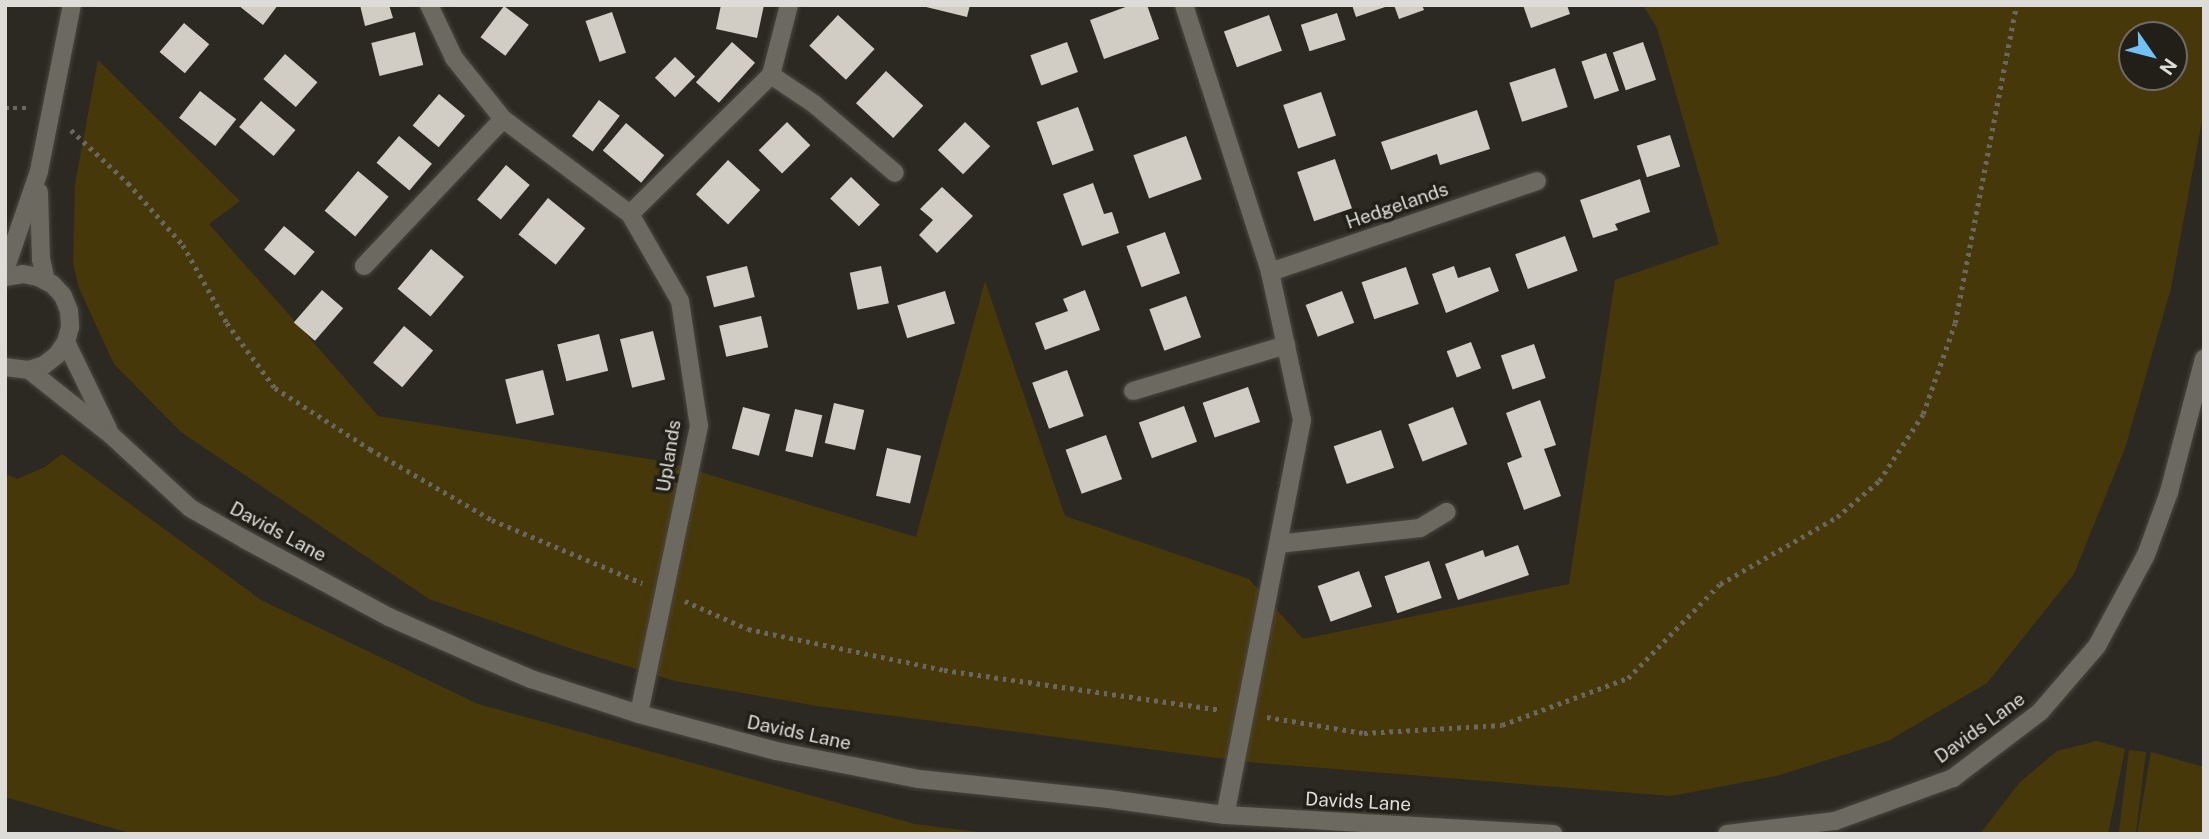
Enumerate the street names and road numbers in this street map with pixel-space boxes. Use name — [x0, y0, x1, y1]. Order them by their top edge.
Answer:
street label: Hedgelands — [1343, 178, 1451, 234]
street label: Uplands — [652, 418, 686, 494]
street label: Davids Lane — [226, 497, 330, 567]
street label: Davids Lane — [1930, 688, 2030, 768]
street label: Davids Lane — [745, 711, 853, 755]
street label: Davids Lane — [1304, 788, 1412, 816]

